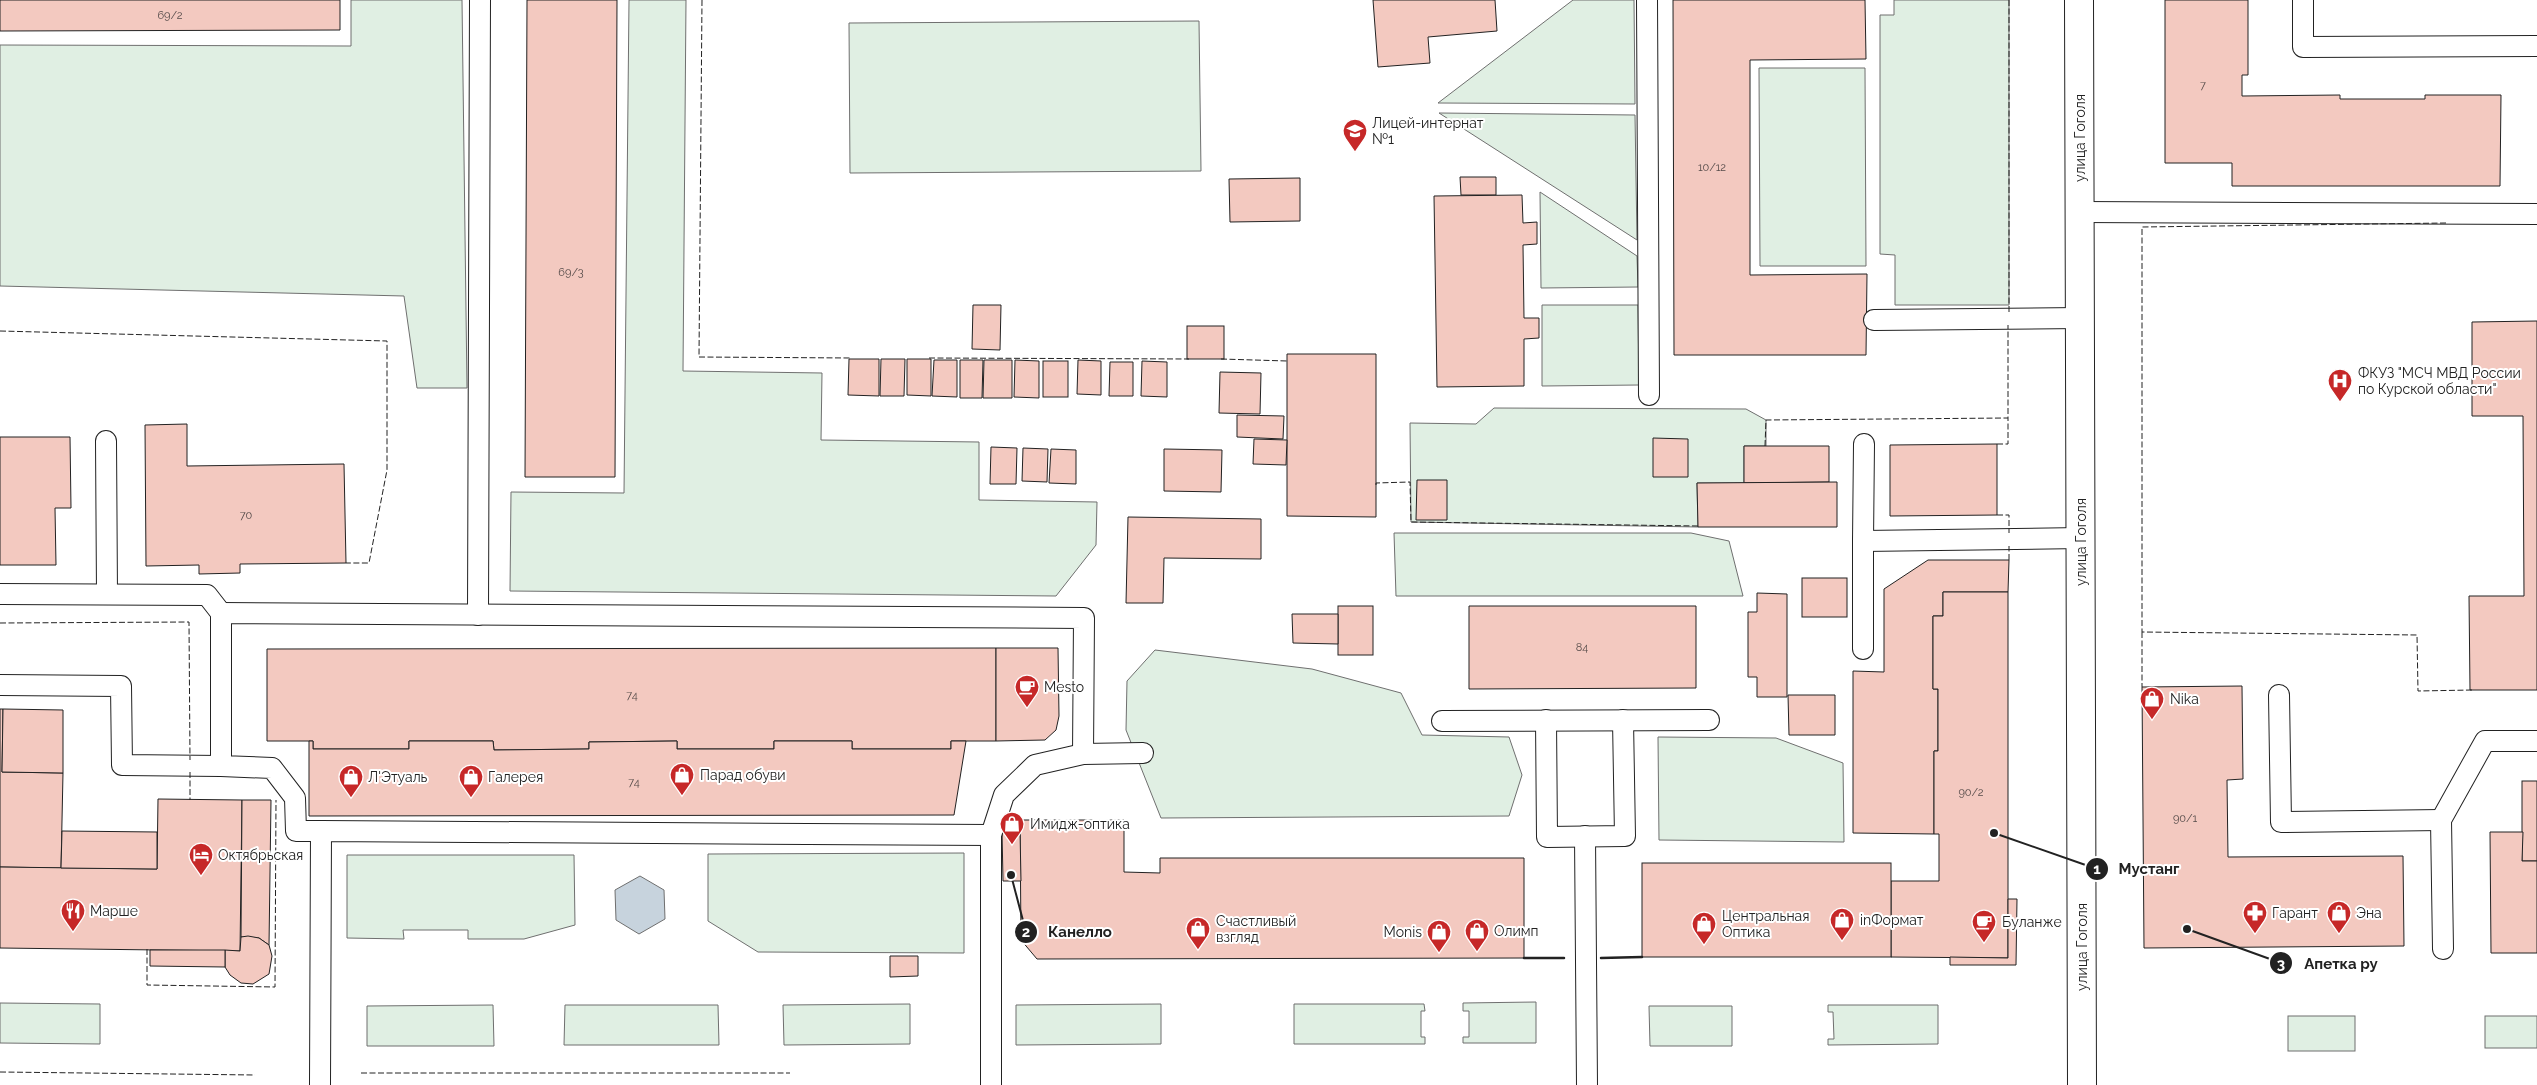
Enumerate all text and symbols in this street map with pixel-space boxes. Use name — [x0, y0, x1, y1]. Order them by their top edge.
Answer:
house number: 69/2 — [157, 9, 183, 22]
house number: 7 — [2200, 79, 2206, 92]
street label: улица Гоголя — [2072, 94, 2088, 182]
place label: Лицей-интернат №1 — [1372, 115, 1484, 147]
school or university icon: Лицей-интернат №1 — [1342, 118, 1368, 152]
house number: 10/12 — [1698, 161, 1726, 174]
house number: 69/3 — [558, 266, 584, 279]
place label: ФКУЗ "МСЧ МВД России по Курской области" — [2358, 365, 2521, 397]
hospital icon: ФКУЗ "МСЧ МВД России по Курской области" — [2327, 368, 2353, 402]
street label: улица Гоголя — [2073, 498, 2089, 586]
house number: 70 — [240, 509, 253, 522]
house number: 84 — [1576, 641, 1588, 654]
cafe icon: Mesto — [1014, 674, 1040, 708]
place label: Mesto — [1044, 679, 1084, 695]
shop icon: Nika — [2139, 686, 2165, 720]
house number: 74 — [626, 689, 638, 702]
place label: Nika — [2170, 691, 2199, 707]
shop icon: Парад обуви — [669, 762, 695, 796]
shop icon: Л'Этуаль — [338, 764, 364, 798]
shop icon: Галерея — [458, 764, 484, 798]
place label: Парад обуви — [700, 767, 786, 783]
place label: Л'Этуаль — [368, 769, 428, 785]
place label: Галерея — [488, 769, 543, 785]
house number: 74 — [628, 776, 640, 789]
house number: 90/2 — [1958, 786, 1984, 799]
shop icon: Имидж-оптика — [999, 811, 1025, 845]
house number: 90/1 — [2173, 812, 2197, 825]
place label: Имидж-оптика — [1030, 816, 1130, 832]
hotel icon: Октябрьская — [188, 842, 214, 876]
place label: Октябрьская — [218, 847, 303, 863]
callout: Мустанг — [2084, 854, 2190, 884]
text: 1 — [2093, 860, 2101, 878]
text: Мустанг — [2119, 860, 2180, 878]
restaurant icon: Марше — [60, 898, 86, 932]
pharmacy icon: Гарант — [2242, 900, 2268, 934]
shop icon: Эна — [2326, 900, 2352, 934]
place label: Марше — [90, 903, 138, 919]
street label: улица Гоголя — [2074, 903, 2090, 991]
place label: Гарант — [2272, 905, 2318, 921]
place label: Эна — [2356, 905, 2382, 921]
shop icon: inФормат — [1829, 907, 1855, 941]
place label: Центральная Оптика — [1722, 908, 1809, 940]
cafe icon: Буланже — [1971, 909, 1997, 943]
shop icon: Центральная Оптика — [1691, 911, 1717, 945]
place label: inФормат — [1860, 912, 1924, 928]
place label: Счастливый взгляд — [1216, 913, 1296, 945]
place label: Буланже — [2002, 914, 2062, 930]
shop icon: Счастливый взгляд — [1185, 916, 1211, 950]
callout: Канелло — [1013, 917, 1122, 947]
shop icon: Олимп — [1464, 918, 1490, 952]
shop icon: Monis — [1426, 919, 1452, 953]
text: 2 — [1022, 923, 1030, 941]
text: Канелло — [1048, 923, 1112, 941]
place label: Олимп — [1494, 923, 1539, 939]
place label: Monis — [1384, 924, 1422, 940]
callout: Апетка ру — [2269, 948, 2387, 978]
text: 3 — [2277, 955, 2285, 973]
text: Апетка ру — [2304, 955, 2379, 973]

